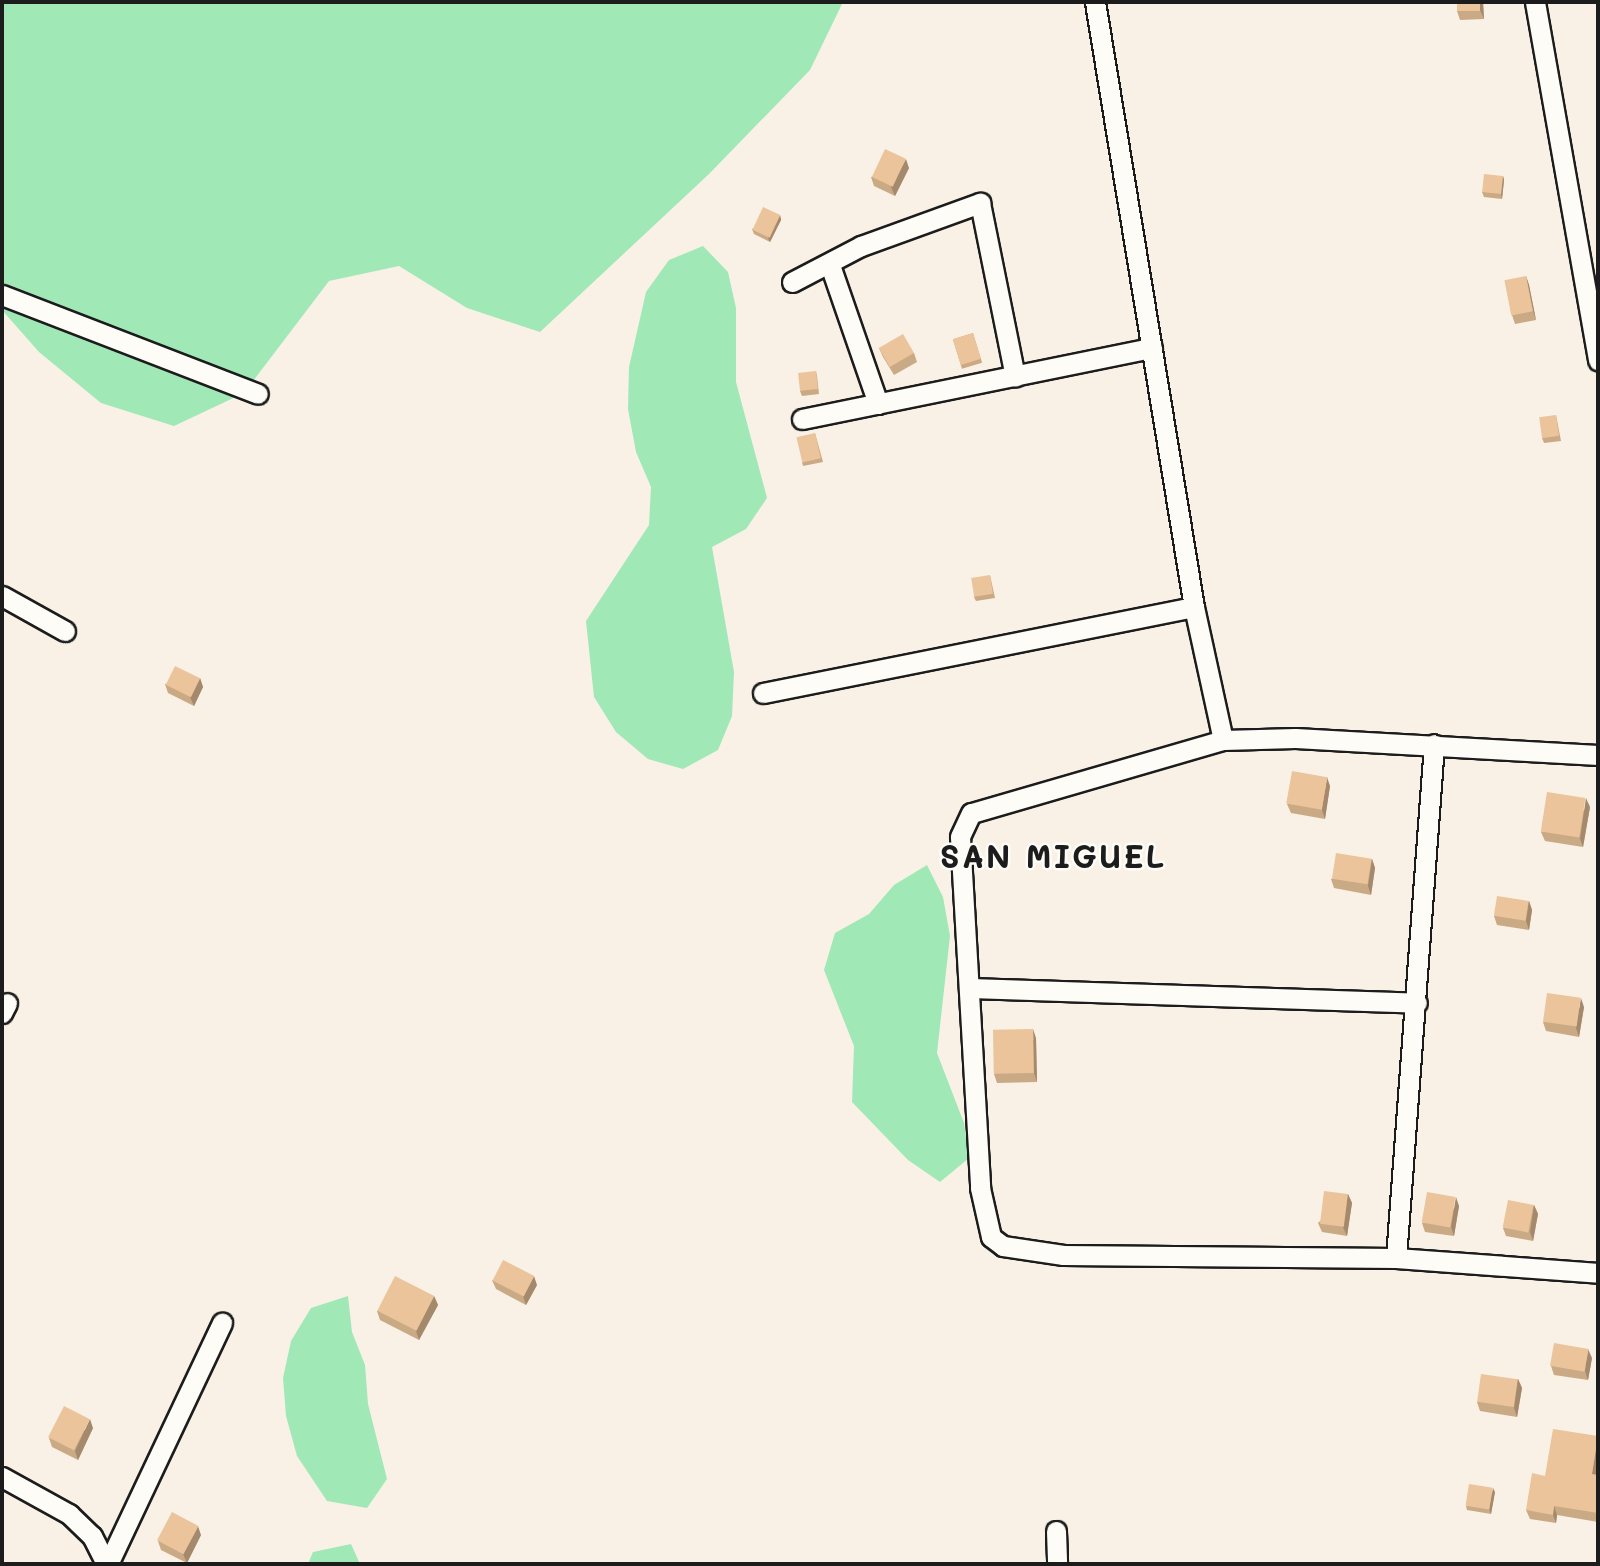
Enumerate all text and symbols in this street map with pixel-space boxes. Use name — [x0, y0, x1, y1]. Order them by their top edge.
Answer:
district label: SAN MIGUEL — [941, 836, 1165, 874]

